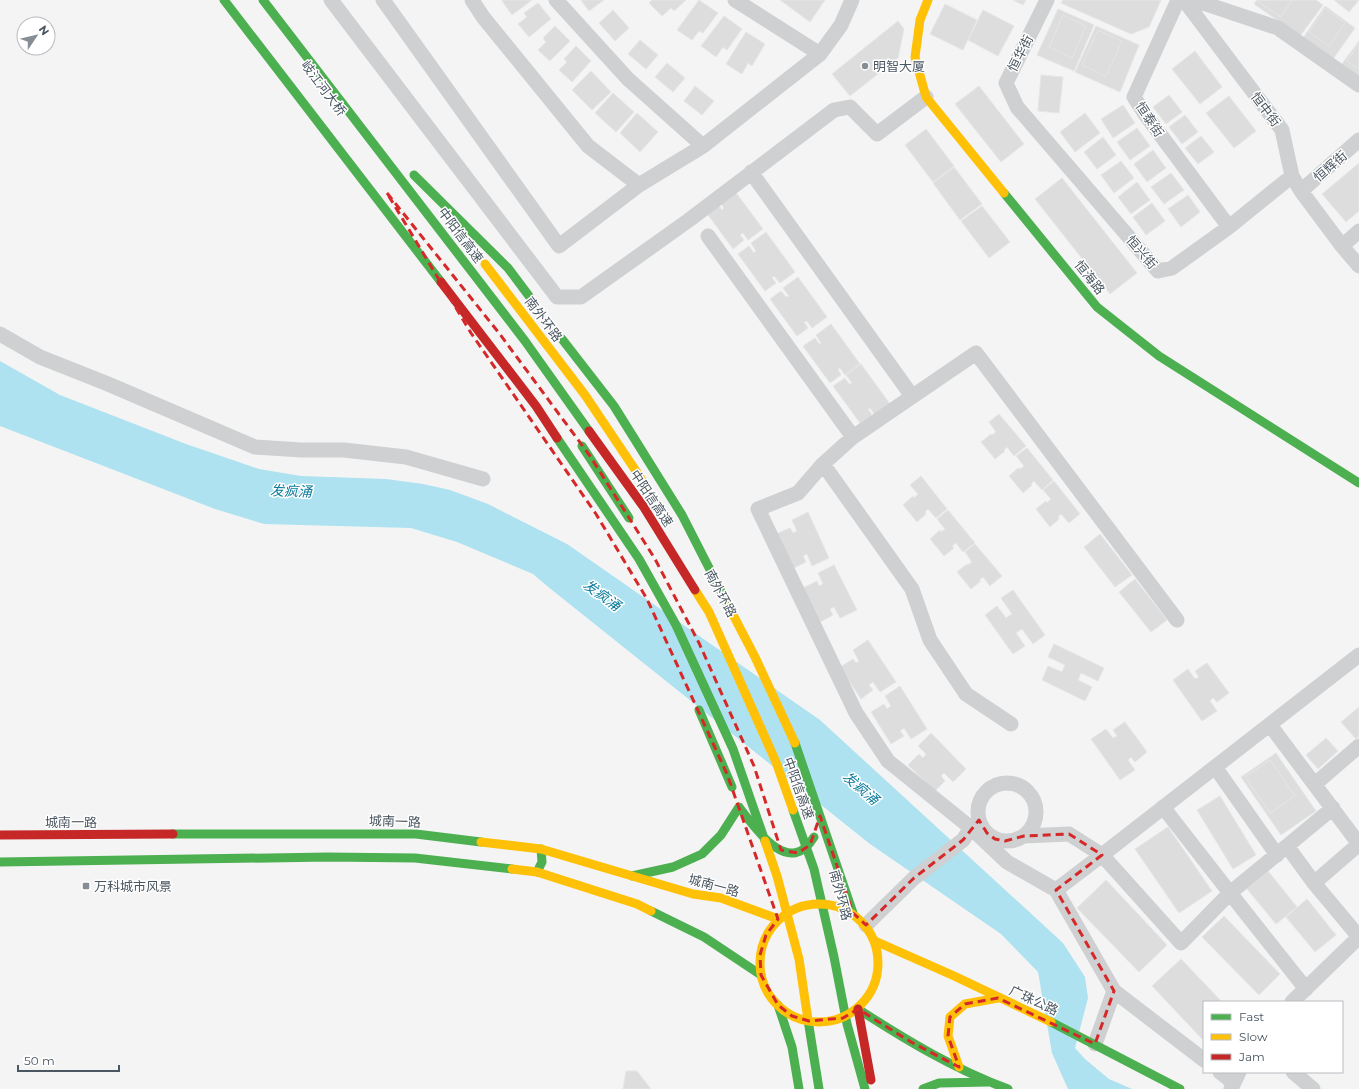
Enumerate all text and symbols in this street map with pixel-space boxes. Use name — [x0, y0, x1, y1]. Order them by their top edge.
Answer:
north arrow — [16, 16, 56, 56]
text: N — [36, 23, 52, 38]
street label: 恒华街 — [1004, 32, 1036, 74]
street label: 岐江河大桥 — [298, 57, 350, 119]
place label: 明智大厦 — [873, 58, 925, 74]
marker: 明智大厦 — [860, 61, 870, 71]
street label: 恒中街 — [1248, 89, 1284, 129]
street label: 恒泰街 — [1132, 98, 1168, 140]
street label: 恒辉街 — [1310, 147, 1350, 185]
street label: 中阳信高速 — [435, 204, 487, 266]
street label: 恒兴街 — [1123, 232, 1161, 272]
street label: 恒海路 — [1072, 257, 1108, 297]
street label: 南外环路 — [522, 293, 566, 345]
street label: 中阳信高速 — [627, 467, 677, 529]
water label: 发疯涌 — [270, 481, 314, 501]
street label: 南外环路 — [702, 566, 740, 620]
water label: 发疯涌 — [580, 575, 626, 616]
street label: 中阳信高速 — [780, 755, 818, 821]
water label: 发疯涌 — [839, 767, 884, 810]
street label: 城南一路 — [369, 812, 421, 830]
street label: 城南一路 — [45, 814, 97, 830]
street label: 南外环路 — [827, 868, 855, 922]
street label: 城南一路 — [687, 871, 741, 899]
place label: 万科城市风景 — [94, 878, 172, 894]
marker: 万科城市风景 — [81, 881, 91, 891]
street label: 广珠公路 — [1007, 982, 1061, 1018]
legend — [1203, 1001, 1343, 1073]
text: Fast — [1239, 1009, 1264, 1024]
text: Slow — [1239, 1029, 1268, 1044]
scale bar — [18, 1047, 119, 1073]
text: Jam — [1238, 1049, 1265, 1064]
text: 50 m — [24, 1053, 55, 1068]

